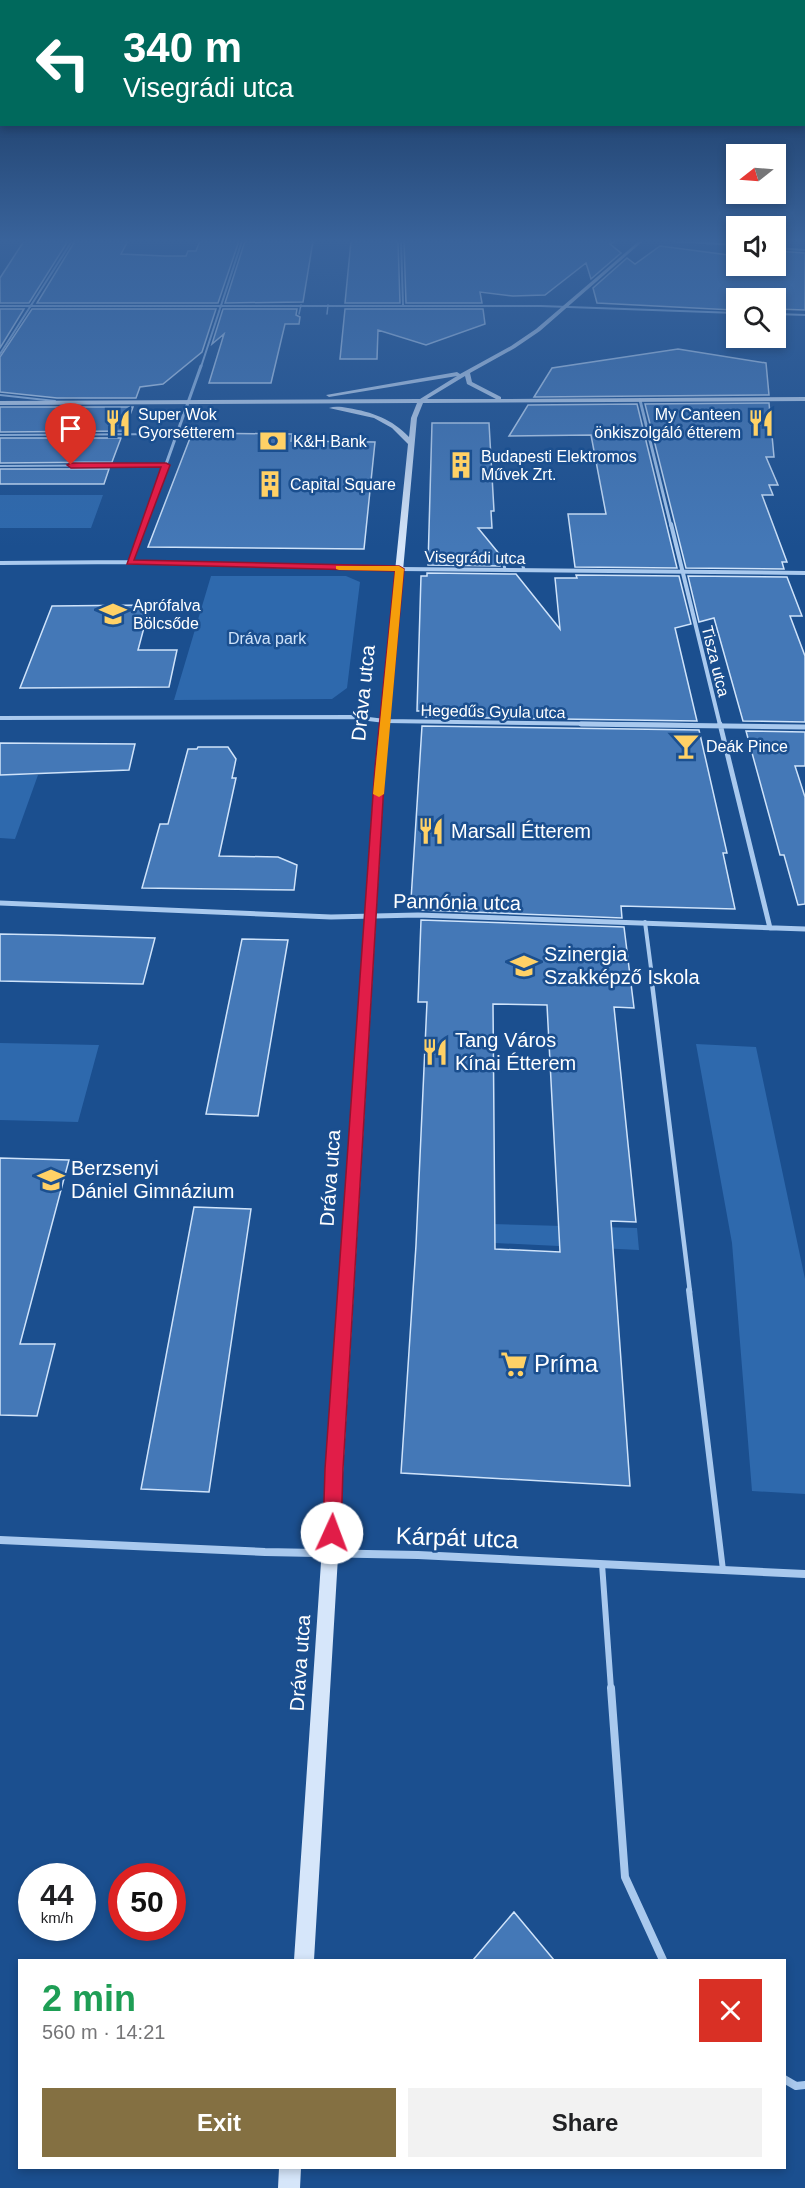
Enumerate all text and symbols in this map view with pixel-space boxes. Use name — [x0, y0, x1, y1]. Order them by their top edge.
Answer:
icon: left — [24, 24, 102, 102]
text: 340 m — [123, 24, 242, 71]
text: Visegrádi utca — [123, 73, 294, 103]
north arrow — [726, 144, 786, 204]
map controls — [726, 144, 786, 348]
button: sound — [726, 216, 786, 276]
button: search — [726, 288, 786, 348]
pin — [45, 403, 96, 465]
place label: Super Wok Gyorsétterem — [138, 406, 235, 441]
place label: My Canteen önkiszolgáló étterem — [594, 406, 741, 441]
restaurant icon: Super Wok Gyorsétterem — [103, 408, 133, 438]
restaurant icon: My Canteen önkiszolgáló étterem — [746, 408, 776, 438]
icon: arrive — [54, 412, 87, 445]
bank icon: K&H Bank — [258, 426, 288, 456]
place label: K&H Bank — [293, 433, 368, 450]
place label: Budapesti Elektromos Művek Zrt. — [481, 448, 637, 483]
building icon: Budapesti Elektromos Művek Zrt. — [446, 450, 476, 480]
building icon: Capital Square — [255, 469, 285, 499]
place label: Capital Square — [290, 476, 396, 493]
street label: Visegrádi utca — [424, 548, 526, 567]
place label: Aprófalva Bölcsőde — [133, 597, 201, 632]
school or university icon: Aprófalva Bölcsőde — [98, 599, 128, 629]
street label: Tisza utca — [699, 624, 733, 698]
park label: Dráva park — [228, 630, 307, 647]
street label: Dráva utca — [347, 643, 379, 742]
street label: Hegedűs Gyula utca — [420, 702, 566, 721]
bar icon: Deák Pince — [671, 731, 701, 761]
place label: Deák Pince — [706, 738, 788, 755]
restaurant icon: Marsall Étterem — [416, 816, 446, 846]
place label: Marsall Étterem — [451, 820, 591, 842]
street label: Pannónia utca — [393, 890, 522, 914]
place label: Szinergia Szakképző Iskola — [544, 943, 701, 988]
school or university icon: Szinergia Szakképző Iskola — [509, 951, 539, 981]
place label: Tang Város Kínai Étterem — [455, 1029, 576, 1074]
restaurant icon: Tang Város Kínai Étterem — [420, 1037, 450, 1067]
street label: Dráva utca — [316, 1128, 344, 1227]
place label: Berzsenyi Dániel Gimnázium — [71, 1157, 234, 1202]
school or university icon: Berzsenyi Dániel Gimnázium — [36, 1165, 66, 1195]
supermarket icon: Príma — [499, 1349, 529, 1379]
place label: Príma — [534, 1350, 599, 1377]
position arrow — [300, 1501, 364, 1565]
street label: Kárpát utca — [395, 1522, 519, 1553]
street label: Dráva utca — [286, 1613, 314, 1712]
speed limit sign: 50 — [108, 1863, 186, 1941]
text: 44 — [40, 1878, 74, 1911]
text: km/h — [41, 1909, 73, 1926]
text: 2 min — [42, 1978, 136, 2019]
button: close — [699, 1979, 762, 2042]
text: 560 m · 14:21 — [42, 2021, 165, 2043]
button: Exit — [42, 2088, 396, 2157]
button: Share — [408, 2088, 762, 2157]

